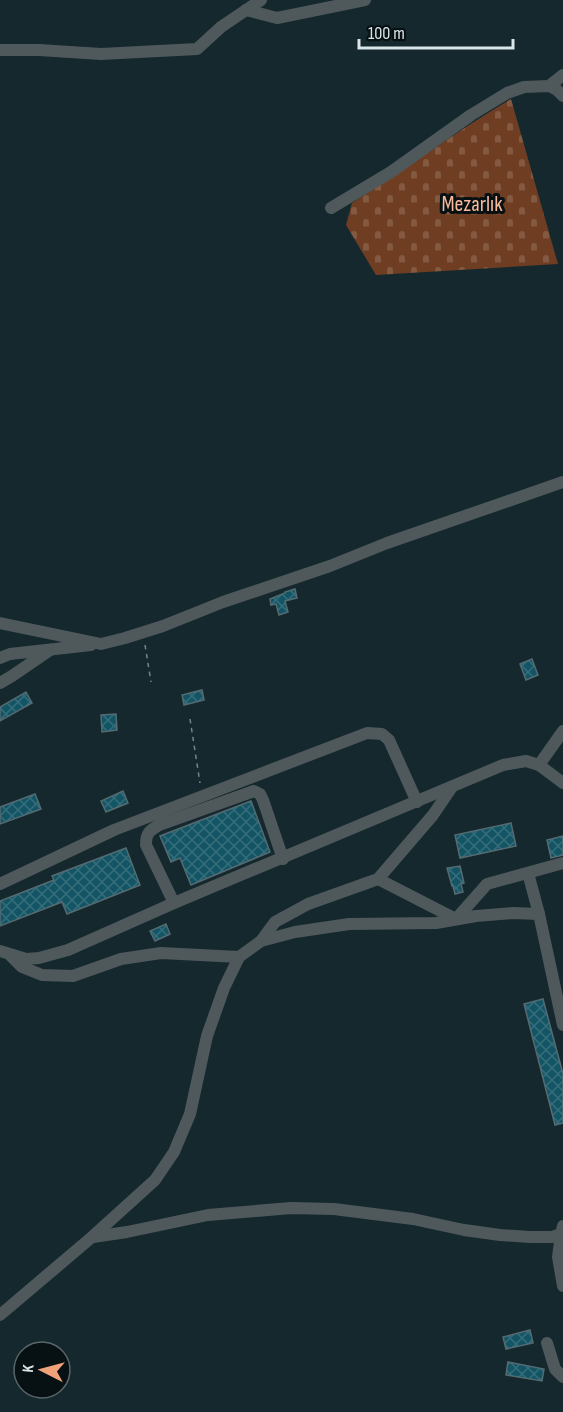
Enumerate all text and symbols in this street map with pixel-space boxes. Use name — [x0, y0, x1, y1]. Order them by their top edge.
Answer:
scale bar — [359, 12, 514, 50]
text: 100 m — [368, 23, 405, 44]
park label: Mezarlık — [441, 191, 503, 218]
north arrow — [12, 1340, 72, 1400]
text: K — [19, 1364, 38, 1374]

